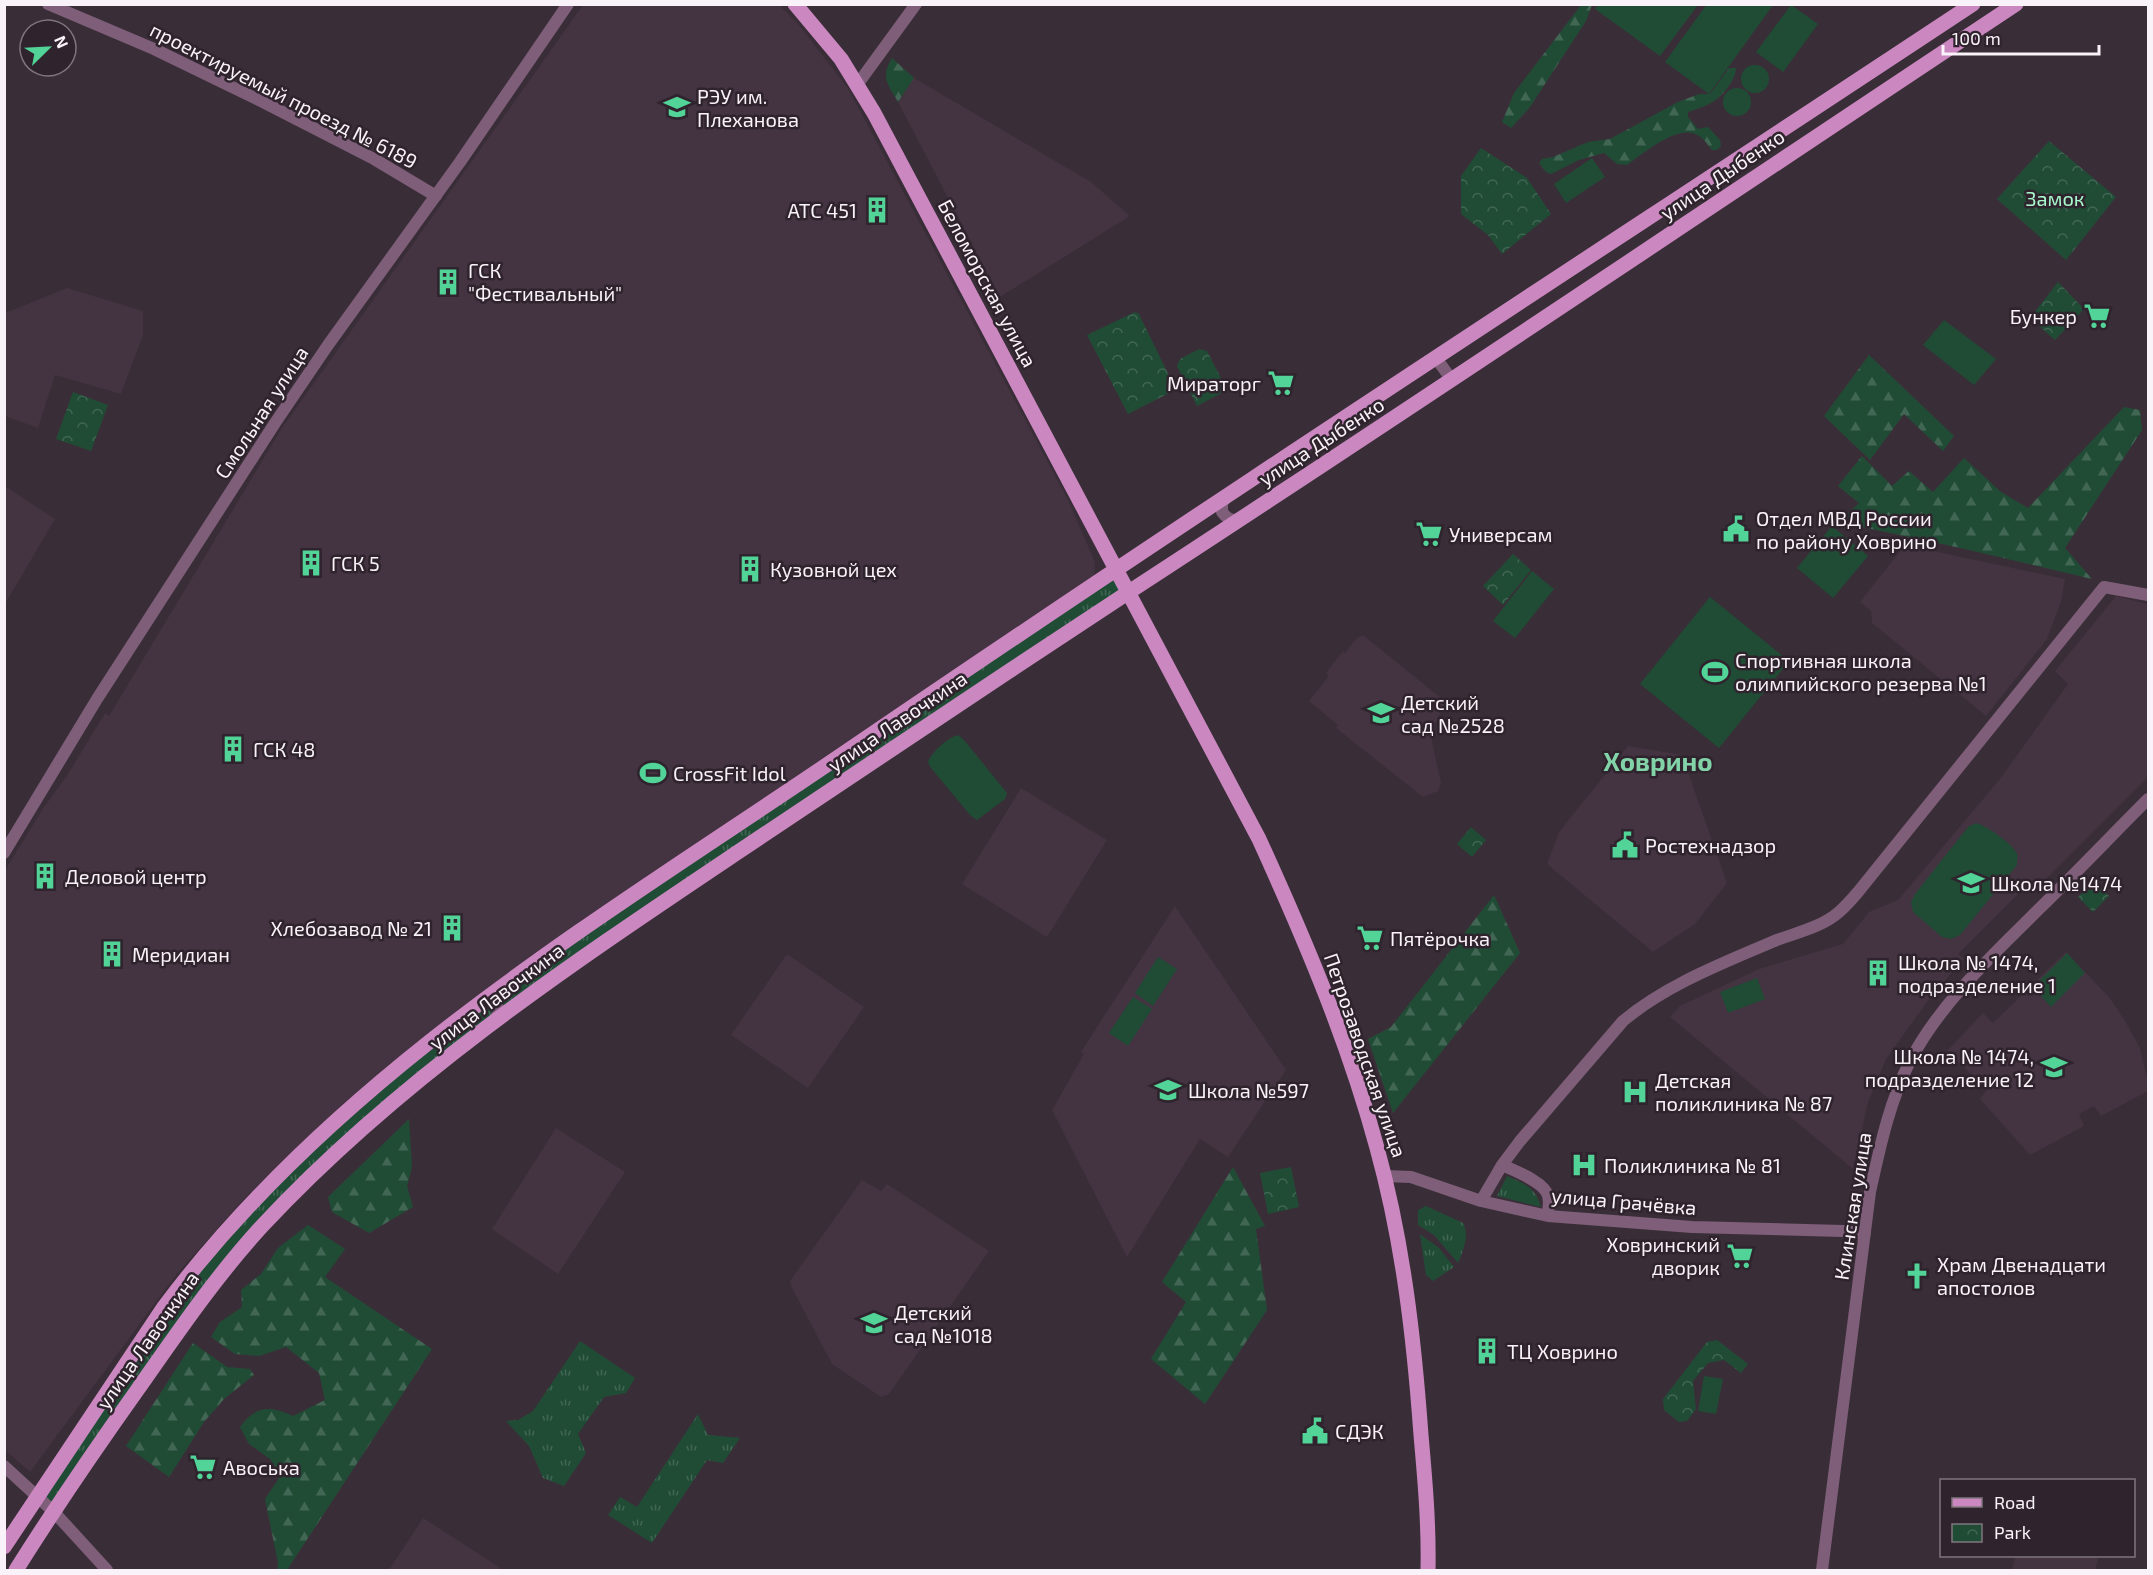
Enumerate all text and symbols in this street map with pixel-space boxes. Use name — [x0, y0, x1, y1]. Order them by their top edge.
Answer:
street label: проектируемый проезд № 6189 — [146, 17, 421, 174]
north arrow — [18, 18, 78, 78]
scale bar — [1943, 18, 2099, 56]
text: 100 m — [1952, 27, 2001, 49]
text: N — [51, 33, 73, 51]
place label: РЭУ им. Плеханова — [697, 84, 799, 131]
school or university icon: РЭУ им. Плеханова — [662, 92, 692, 122]
street label: улица Дыбенко — [1655, 124, 1789, 225]
park label: Замок — [2025, 186, 2085, 210]
building icon: АТС 451 — [862, 195, 892, 225]
street label: Беломорская улица — [933, 195, 1042, 371]
place label: АТС 451 — [788, 198, 857, 222]
place label: ГСК "Фестивальный" — [468, 258, 622, 305]
building icon: ГСК "Фестивальный" — [433, 267, 463, 297]
supermarket icon: Бункер — [2082, 301, 2112, 331]
place label: Бункер — [2010, 304, 2077, 329]
street label: Смольная улица — [209, 341, 314, 483]
supermarket icon: Мираторг — [1266, 368, 1296, 398]
place label: Мираторг — [1167, 371, 1261, 395]
street label: улица Дыбенко — [1254, 392, 1389, 491]
place label: Отдел МВД России по району Ховрино — [1756, 506, 1937, 554]
public building icon: Отдел МВД России по району Ховрино — [1721, 514, 1751, 544]
supermarket icon: Универсам — [1414, 519, 1444, 549]
place label: Универсам — [1449, 522, 1552, 546]
building icon: ГСК 5 — [296, 548, 326, 578]
place label: ГСК 5 — [331, 551, 380, 575]
building icon: Кузовной цех — [735, 554, 765, 584]
place label: Кузовной цех — [770, 557, 897, 582]
place label: Спортивная школа олимпийского резерва №1 — [1735, 648, 1987, 695]
sports icon: Спортивная школа олимпийского резерва №1 — [1700, 657, 1730, 687]
street label: улица Лавочкина — [823, 666, 972, 777]
place label: Детский сад №2528 — [1401, 690, 1505, 737]
school or university icon: Детский сад №2528 — [1366, 698, 1396, 728]
building icon: ГСК 48 — [218, 734, 248, 764]
place label: ГСК 48 — [253, 737, 315, 761]
district label: Ховрино — [1603, 745, 1713, 776]
sports icon: CrossFit Idol — [638, 758, 668, 788]
place label: CrossFit Idol — [673, 761, 786, 785]
public building icon: Ростехнадзор — [1610, 830, 1640, 860]
place label: Ростехнадзор — [1645, 833, 1776, 857]
building icon: Деловой центр — [30, 861, 60, 891]
place label: Деловой центр — [65, 864, 207, 888]
school or university icon: Школа №1474 — [1956, 868, 1986, 898]
place label: Школа №1474 — [1991, 871, 2122, 895]
building icon: Хлебозавод № 21 — [437, 913, 467, 943]
place label: Хлебозавод № 21 — [271, 916, 432, 940]
supermarket icon: Пятёрочка — [1355, 923, 1385, 953]
place label: Пятёрочка — [1390, 926, 1490, 950]
street label: улица Лавочкина — [424, 937, 569, 1055]
building icon: Меридиан — [97, 939, 127, 969]
place label: Меридиан — [132, 942, 230, 966]
street label: Петрозаводская улица — [1319, 950, 1412, 1160]
place label: Школа № 1474, подразделение 1 — [1898, 950, 2056, 997]
building icon: Школа № 1474, подразделение 1 — [1863, 958, 1893, 988]
place label: Школа № 1474, подразделение 12 — [1865, 1044, 2034, 1091]
school or university icon: Школа № 1474, подразделение 12 — [2039, 1052, 2069, 1082]
place label: Детская поликлиника № 87 — [1655, 1068, 1832, 1115]
school or university icon: Школа №597 — [1153, 1075, 1183, 1105]
hospital icon: Детская поликлиника № 87 — [1620, 1077, 1650, 1107]
place label: Школа №597 — [1188, 1078, 1309, 1102]
street label: Клинская улица — [1828, 1130, 1877, 1282]
hospital icon: Поликлиника № 81 — [1569, 1150, 1599, 1180]
place label: Поликлиника № 81 — [1604, 1153, 1781, 1177]
street label: улица Грачёвка — [1550, 1183, 1698, 1220]
place label: Ховринский дворик — [1606, 1232, 1720, 1279]
supermarket icon: Ховринский дворик — [1725, 1241, 1755, 1271]
place label: Храм Двенадцати апостолов — [1937, 1252, 2106, 1299]
church icon: Храм Двенадцати апостолов — [1902, 1261, 1932, 1291]
street label: улица Лавочкина — [91, 1267, 204, 1414]
place label: Детский сад №1018 — [894, 1300, 993, 1347]
school or university icon: Детский сад №1018 — [859, 1308, 889, 1338]
building icon: ТЦ Ховрино — [1472, 1336, 1502, 1366]
place label: ТЦ Ховрино — [1507, 1339, 1618, 1363]
public building icon: СДЭК — [1300, 1416, 1330, 1446]
place label: СДЭК — [1335, 1419, 1384, 1443]
supermarket icon: Авоська — [188, 1452, 218, 1482]
place label: Авоська — [223, 1455, 300, 1479]
legend — [1940, 1479, 2135, 1557]
text: Road — [1994, 1491, 2035, 1513]
text: Park — [1994, 1521, 2031, 1543]

